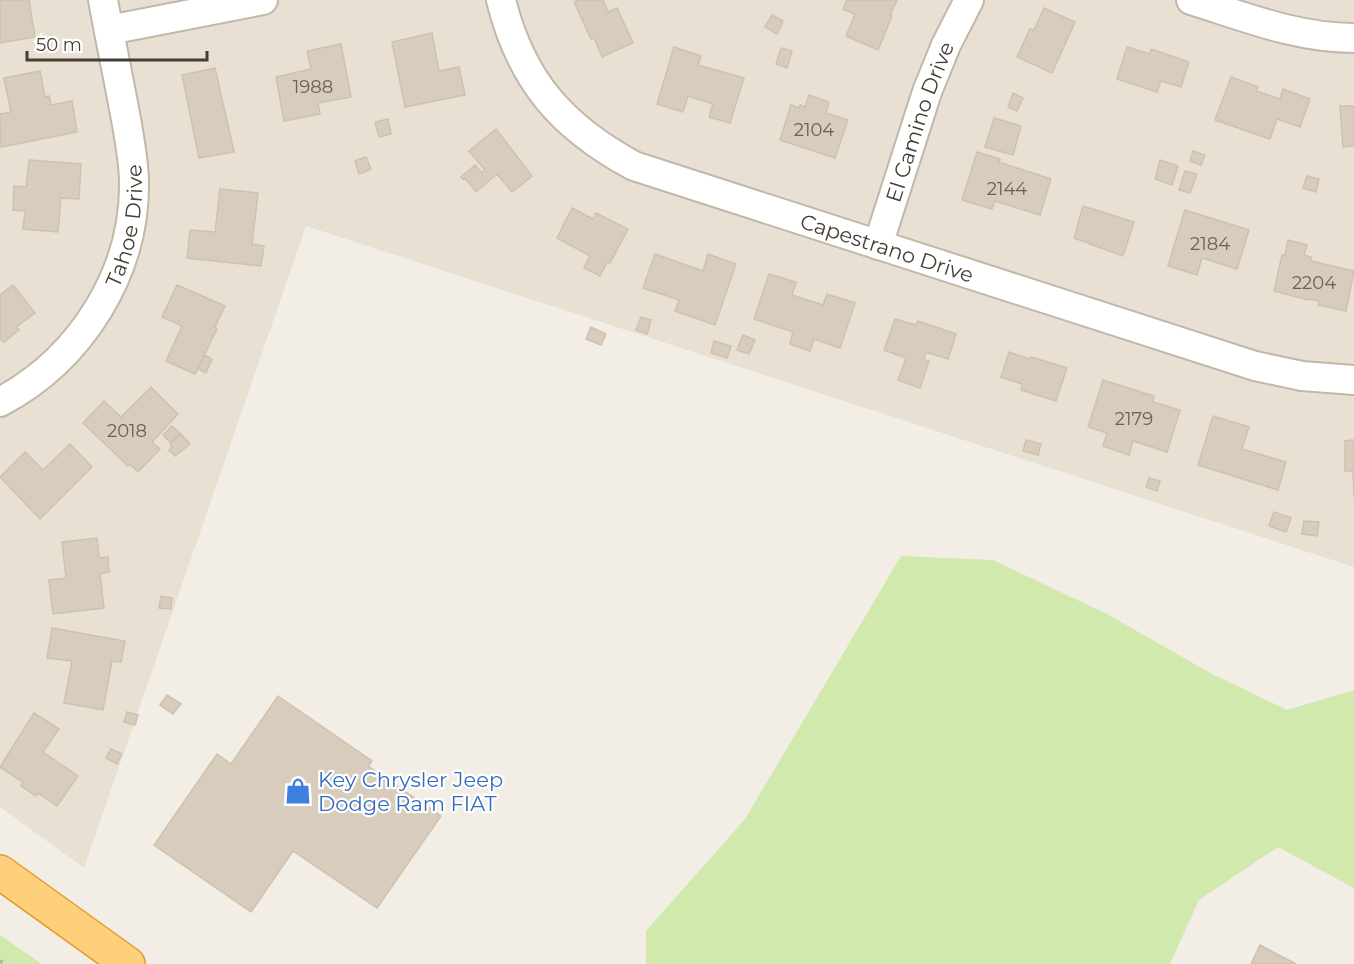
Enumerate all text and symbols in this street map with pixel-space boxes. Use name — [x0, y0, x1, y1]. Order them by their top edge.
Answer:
scale bar — [27, 24, 207, 62]
text: 50 m — [36, 34, 82, 56]
street label: El Camino Drive — [880, 38, 959, 205]
house number: 1988 — [293, 76, 333, 98]
house number: 2104 — [794, 119, 834, 141]
street label: Tahoe Drive — [100, 163, 147, 291]
house number: 2144 — [987, 178, 1027, 200]
street label: Capestrano Drive — [797, 208, 977, 287]
house number: 2184 — [1190, 233, 1230, 255]
house number: 2204 — [1292, 272, 1336, 294]
house number: 2179 — [1115, 408, 1153, 430]
house number: 2018 — [107, 420, 147, 442]
place label: Key Chrysler Jeep Dodge Ram FIAT — [318, 767, 503, 816]
shop icon: Key Chrysler Jeep Dodge Ram FIAT — [283, 776, 313, 806]

